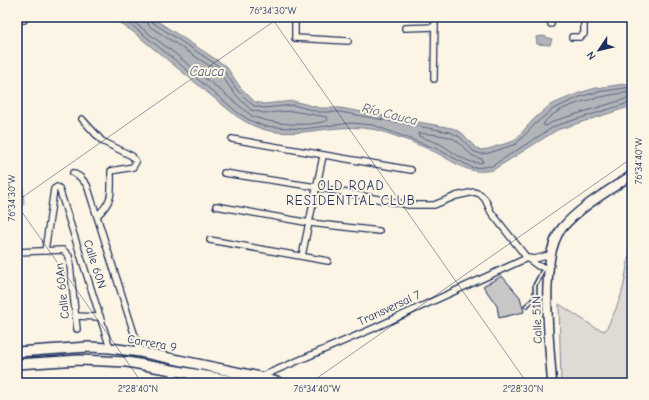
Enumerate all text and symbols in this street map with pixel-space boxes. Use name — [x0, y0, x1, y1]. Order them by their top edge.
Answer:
text: 76°34'30"W — [250, 5, 297, 17]
north arrow — [579, 30, 619, 70]
text: N — [584, 49, 599, 62]
water label: Cauca — [190, 64, 225, 79]
water label: Río Cauca — [361, 100, 419, 128]
text: 76°34'40"W — [633, 137, 645, 184]
text: 76°34'30"W — [6, 174, 18, 221]
district label: OLD ROAD RESIDENTIAL CLUB — [286, 178, 416, 208]
street label: Calle 60N — [81, 238, 109, 290]
street label: Calle 60An — [52, 262, 72, 320]
street label: Transversal 7 — [355, 287, 423, 329]
street label: Calle 51N — [529, 296, 545, 344]
street label: Carrera 9 — [126, 332, 178, 354]
text: 2°28'40"N — [118, 383, 158, 395]
text: 76°34'40"W — [294, 383, 341, 395]
text: 2°28'30"N — [503, 383, 543, 395]

